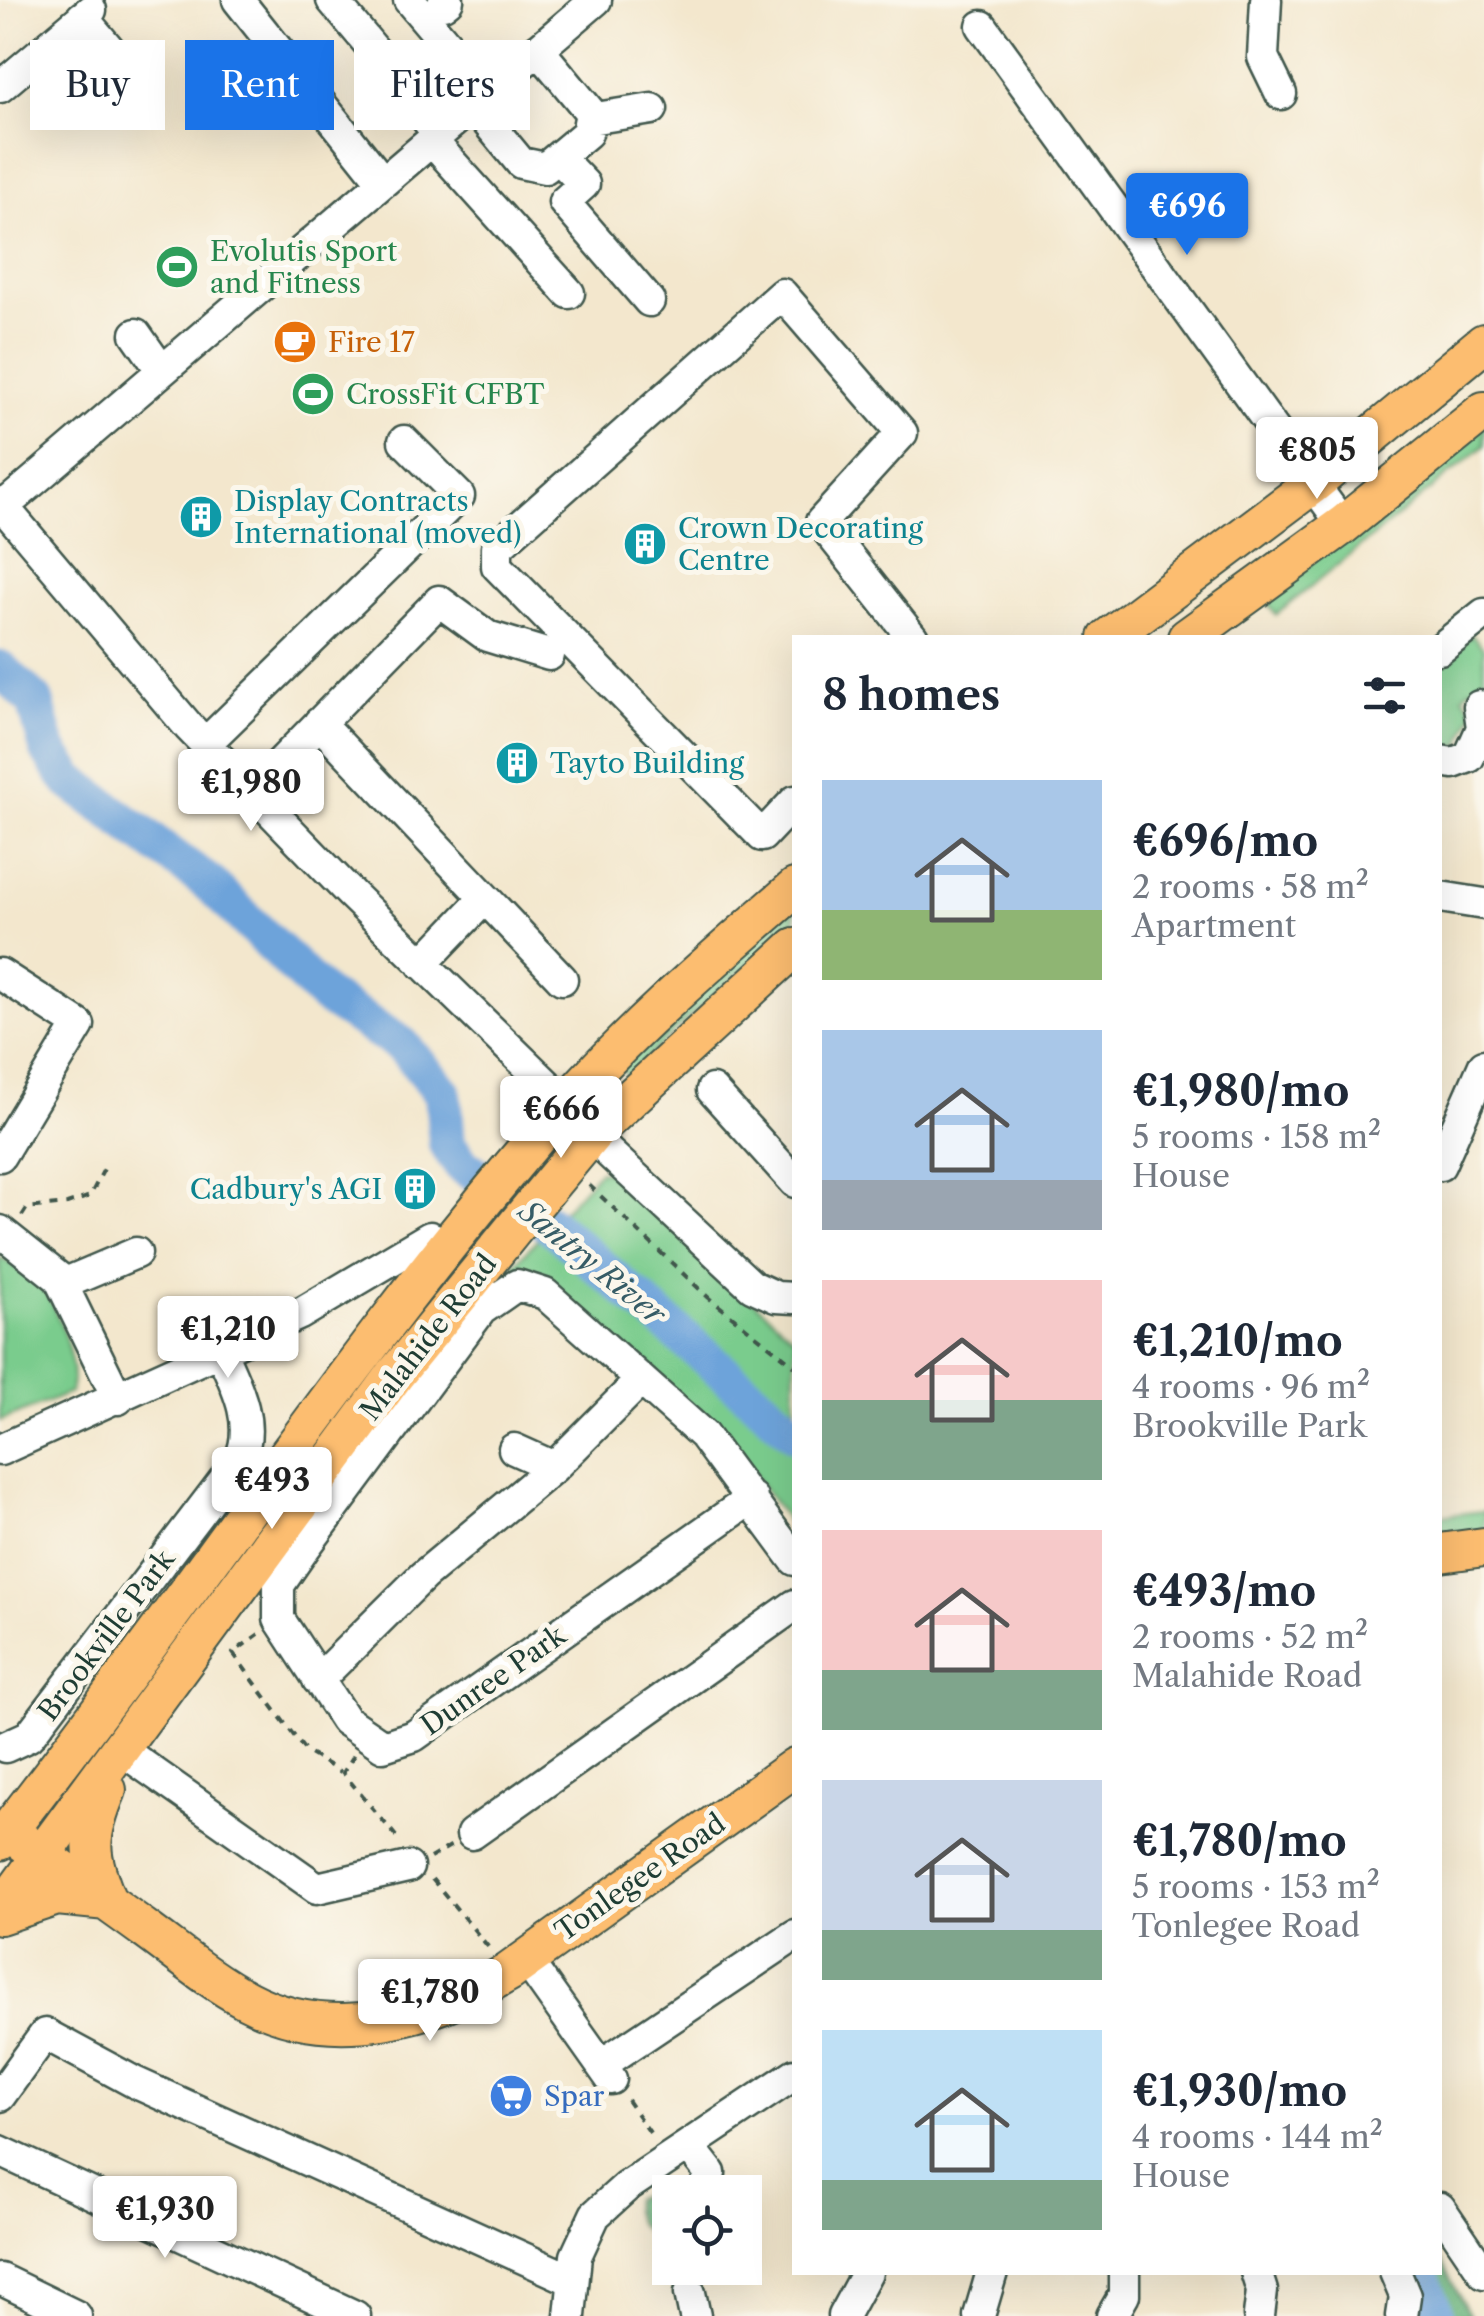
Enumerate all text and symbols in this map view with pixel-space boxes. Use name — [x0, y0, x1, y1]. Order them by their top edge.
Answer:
chip: Buy — [30, 40, 165, 130]
chip: Rent — [185, 40, 334, 130]
chip: Filters — [354, 40, 530, 130]
pin: €696 — [1128, 173, 1246, 258]
text: €696 — [1148, 186, 1226, 225]
place label: Evolutis Sport and Fitness — [210, 234, 397, 300]
sports icon: Evolutis Sport and Fitness — [154, 244, 200, 290]
cafe icon: Fire 17 — [272, 319, 318, 365]
place label: Fire 17 — [328, 325, 415, 359]
sports icon: CrossFit CFBT — [290, 371, 336, 417]
place label: CrossFit CFBT — [346, 377, 545, 411]
pin: €805 — [1258, 417, 1376, 502]
text: €805 — [1278, 430, 1356, 469]
place label: Display Contracts International (moved) — [234, 484, 522, 550]
building icon: Display Contracts International (moved) — [178, 494, 224, 540]
place label: Crown Decorating Centre — [678, 511, 923, 577]
building icon: Crown Decorating Centre — [622, 521, 668, 567]
icon: filters — [1357, 668, 1412, 723]
text: 8 homes — [822, 669, 1000, 721]
building icon: Tayto Building — [494, 740, 540, 786]
place label: Tayto Building — [550, 746, 744, 780]
pin: €1,980 — [170, 749, 332, 834]
text: €1,980 — [200, 762, 302, 801]
text: €696/mo — [1132, 815, 1318, 867]
icon: home — [902, 820, 1022, 940]
text: 2 rooms · 58 m² — [1132, 867, 1369, 906]
text: Apartment — [1132, 906, 1296, 945]
text: €1,980/mo — [1132, 1065, 1349, 1117]
icon: home — [902, 1070, 1022, 1190]
pin: €666 — [502, 1076, 620, 1161]
text: €666 — [522, 1089, 600, 1128]
text: 5 rooms · 158 m² — [1132, 1117, 1381, 1156]
text: House — [1132, 1156, 1230, 1195]
building icon: Cadbury's AGI — [392, 1166, 438, 1212]
place label: Cadbury's AGI — [190, 1172, 382, 1206]
water label: Santry River — [510, 1191, 674, 1334]
street label: Malahide Road — [353, 1247, 503, 1427]
pin: €1,210 — [147, 1296, 309, 1381]
text: €1,210 — [180, 1309, 276, 1348]
text: €1,210/mo — [1132, 1315, 1343, 1367]
icon: home — [902, 1320, 1022, 1440]
text: 4 rooms · 96 m² — [1132, 1367, 1370, 1406]
text: Brookville Park — [1132, 1406, 1366, 1445]
pin: €493 — [213, 1447, 331, 1532]
text: €493 — [234, 1460, 310, 1499]
street label: Brookville Park — [31, 1541, 182, 1727]
text: €493/mo — [1132, 1565, 1316, 1617]
icon: home — [902, 1570, 1022, 1690]
street label: Dunree Park — [414, 1617, 573, 1742]
text: 2 rooms · 52 m² — [1132, 1617, 1368, 1656]
text: Malahide Road — [1132, 1656, 1362, 1695]
street label: Tonlegee Road — [548, 1806, 732, 1948]
text: €1,780/mo — [1132, 1815, 1347, 1867]
icon: home — [902, 1820, 1022, 1940]
text: 5 rooms · 153 m² — [1132, 1867, 1380, 1906]
text: Tonlegee Road — [1132, 1906, 1360, 1945]
pin: €1,780 — [349, 1959, 511, 2044]
text: €1,780 — [380, 1972, 480, 2011]
text: €1,930/mo — [1132, 2065, 1347, 2117]
icon: home — [902, 2070, 1022, 2190]
supermarket icon: Spar — [488, 2073, 534, 2119]
place label: Spar — [544, 2079, 605, 2113]
text: 4 rooms · 144 m² — [1132, 2117, 1383, 2156]
text: House — [1132, 2156, 1230, 2195]
map controls — [652, 2175, 762, 2285]
button: locate — [652, 2175, 762, 2285]
pin: €1,930 — [84, 2176, 246, 2261]
text: €1,930 — [115, 2189, 215, 2228]

